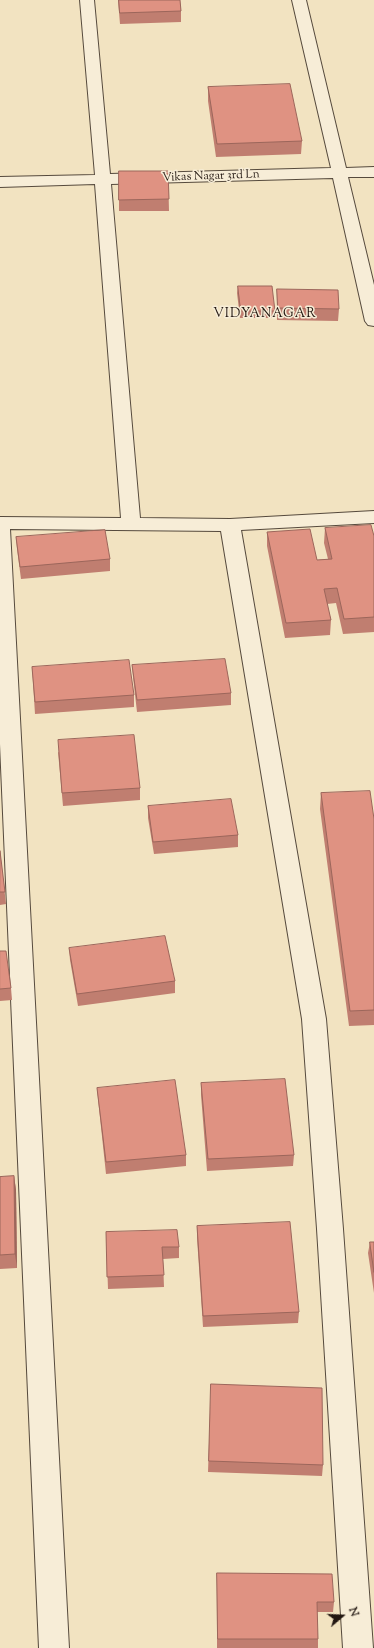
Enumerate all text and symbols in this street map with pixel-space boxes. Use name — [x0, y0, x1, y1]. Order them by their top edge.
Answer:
street label: Vikas Nagar 3rd Ln — [162, 168, 260, 186]
district label: VIDYANAGAR — [213, 307, 317, 323]
north arrow — [322, 1596, 362, 1636]
text: N — [344, 1605, 362, 1619]

